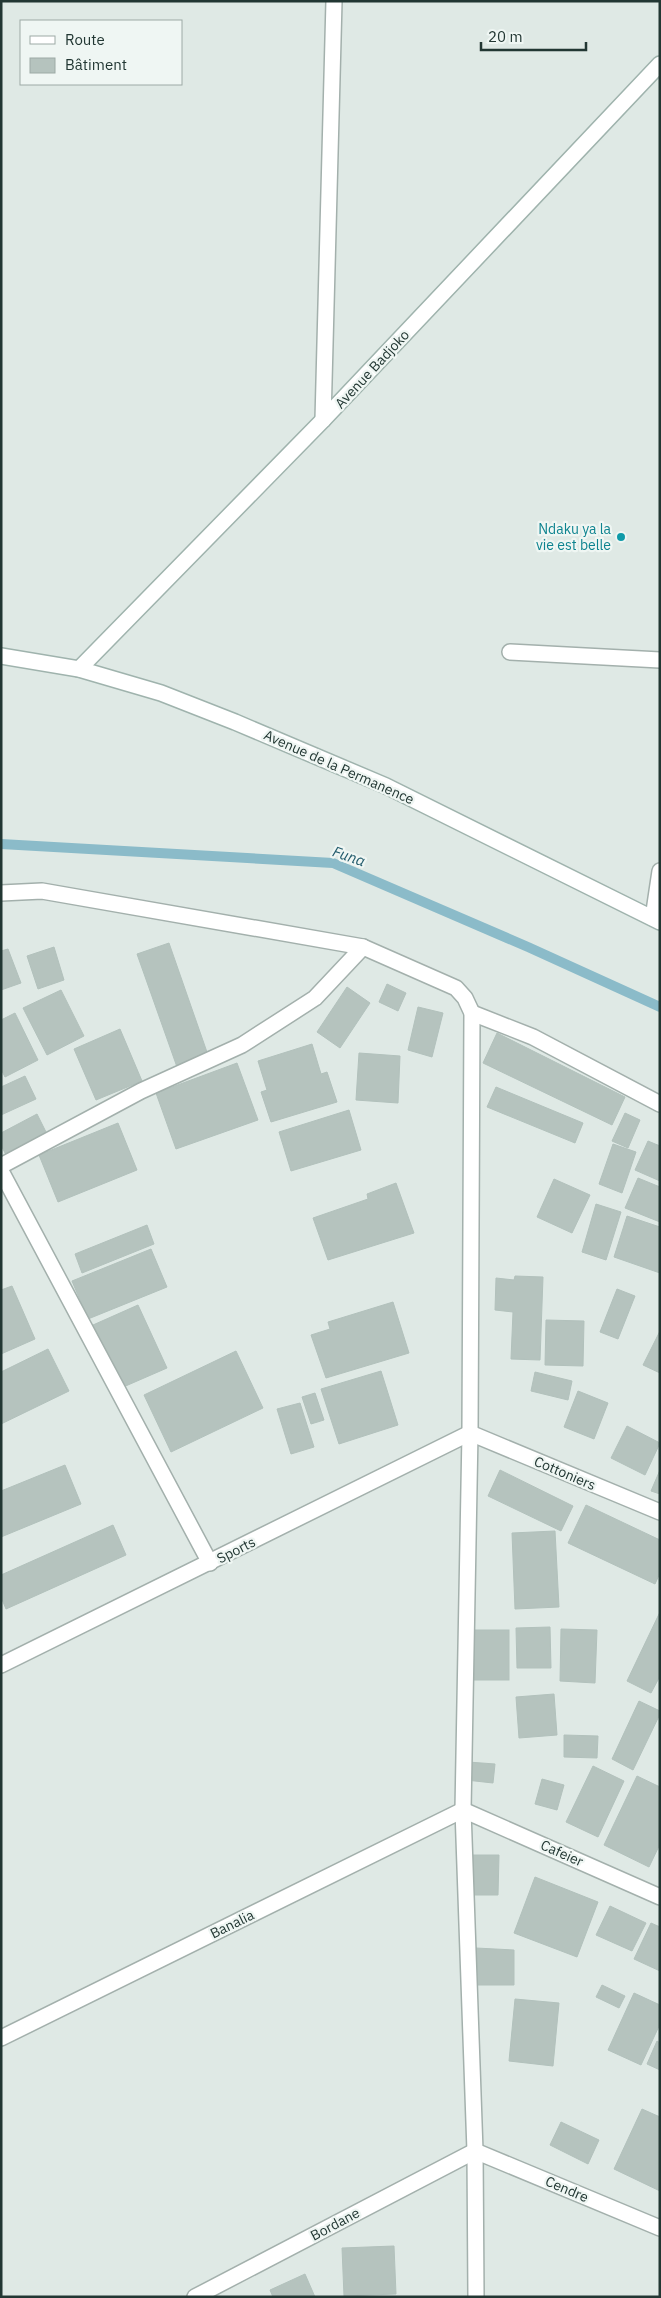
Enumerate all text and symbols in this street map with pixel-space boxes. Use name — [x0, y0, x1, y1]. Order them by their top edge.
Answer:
legend — [20, 20, 182, 85]
scale bar — [481, 20, 586, 52]
text: 20 m — [488, 27, 523, 46]
text: Route — [65, 30, 105, 49]
text: Bâtiment — [65, 55, 127, 74]
street label: Avenue Badjoko — [331, 326, 413, 412]
place label: Ndaku ya la vie est belle — [536, 520, 612, 554]
marker: Ndaku ya la vie est belle — [615, 531, 627, 543]
street label: Avenue de la Permanence — [261, 726, 417, 808]
water label: Funa — [330, 842, 368, 871]
street label: Cottoniers — [532, 1452, 599, 1494]
street label: Sports — [214, 1533, 259, 1567]
street label: Cafeier — [538, 1836, 586, 1870]
street label: Banalia — [207, 1905, 257, 1942]
street label: Cendre — [543, 2172, 592, 2206]
street label: Bordane — [307, 2203, 363, 2244]

